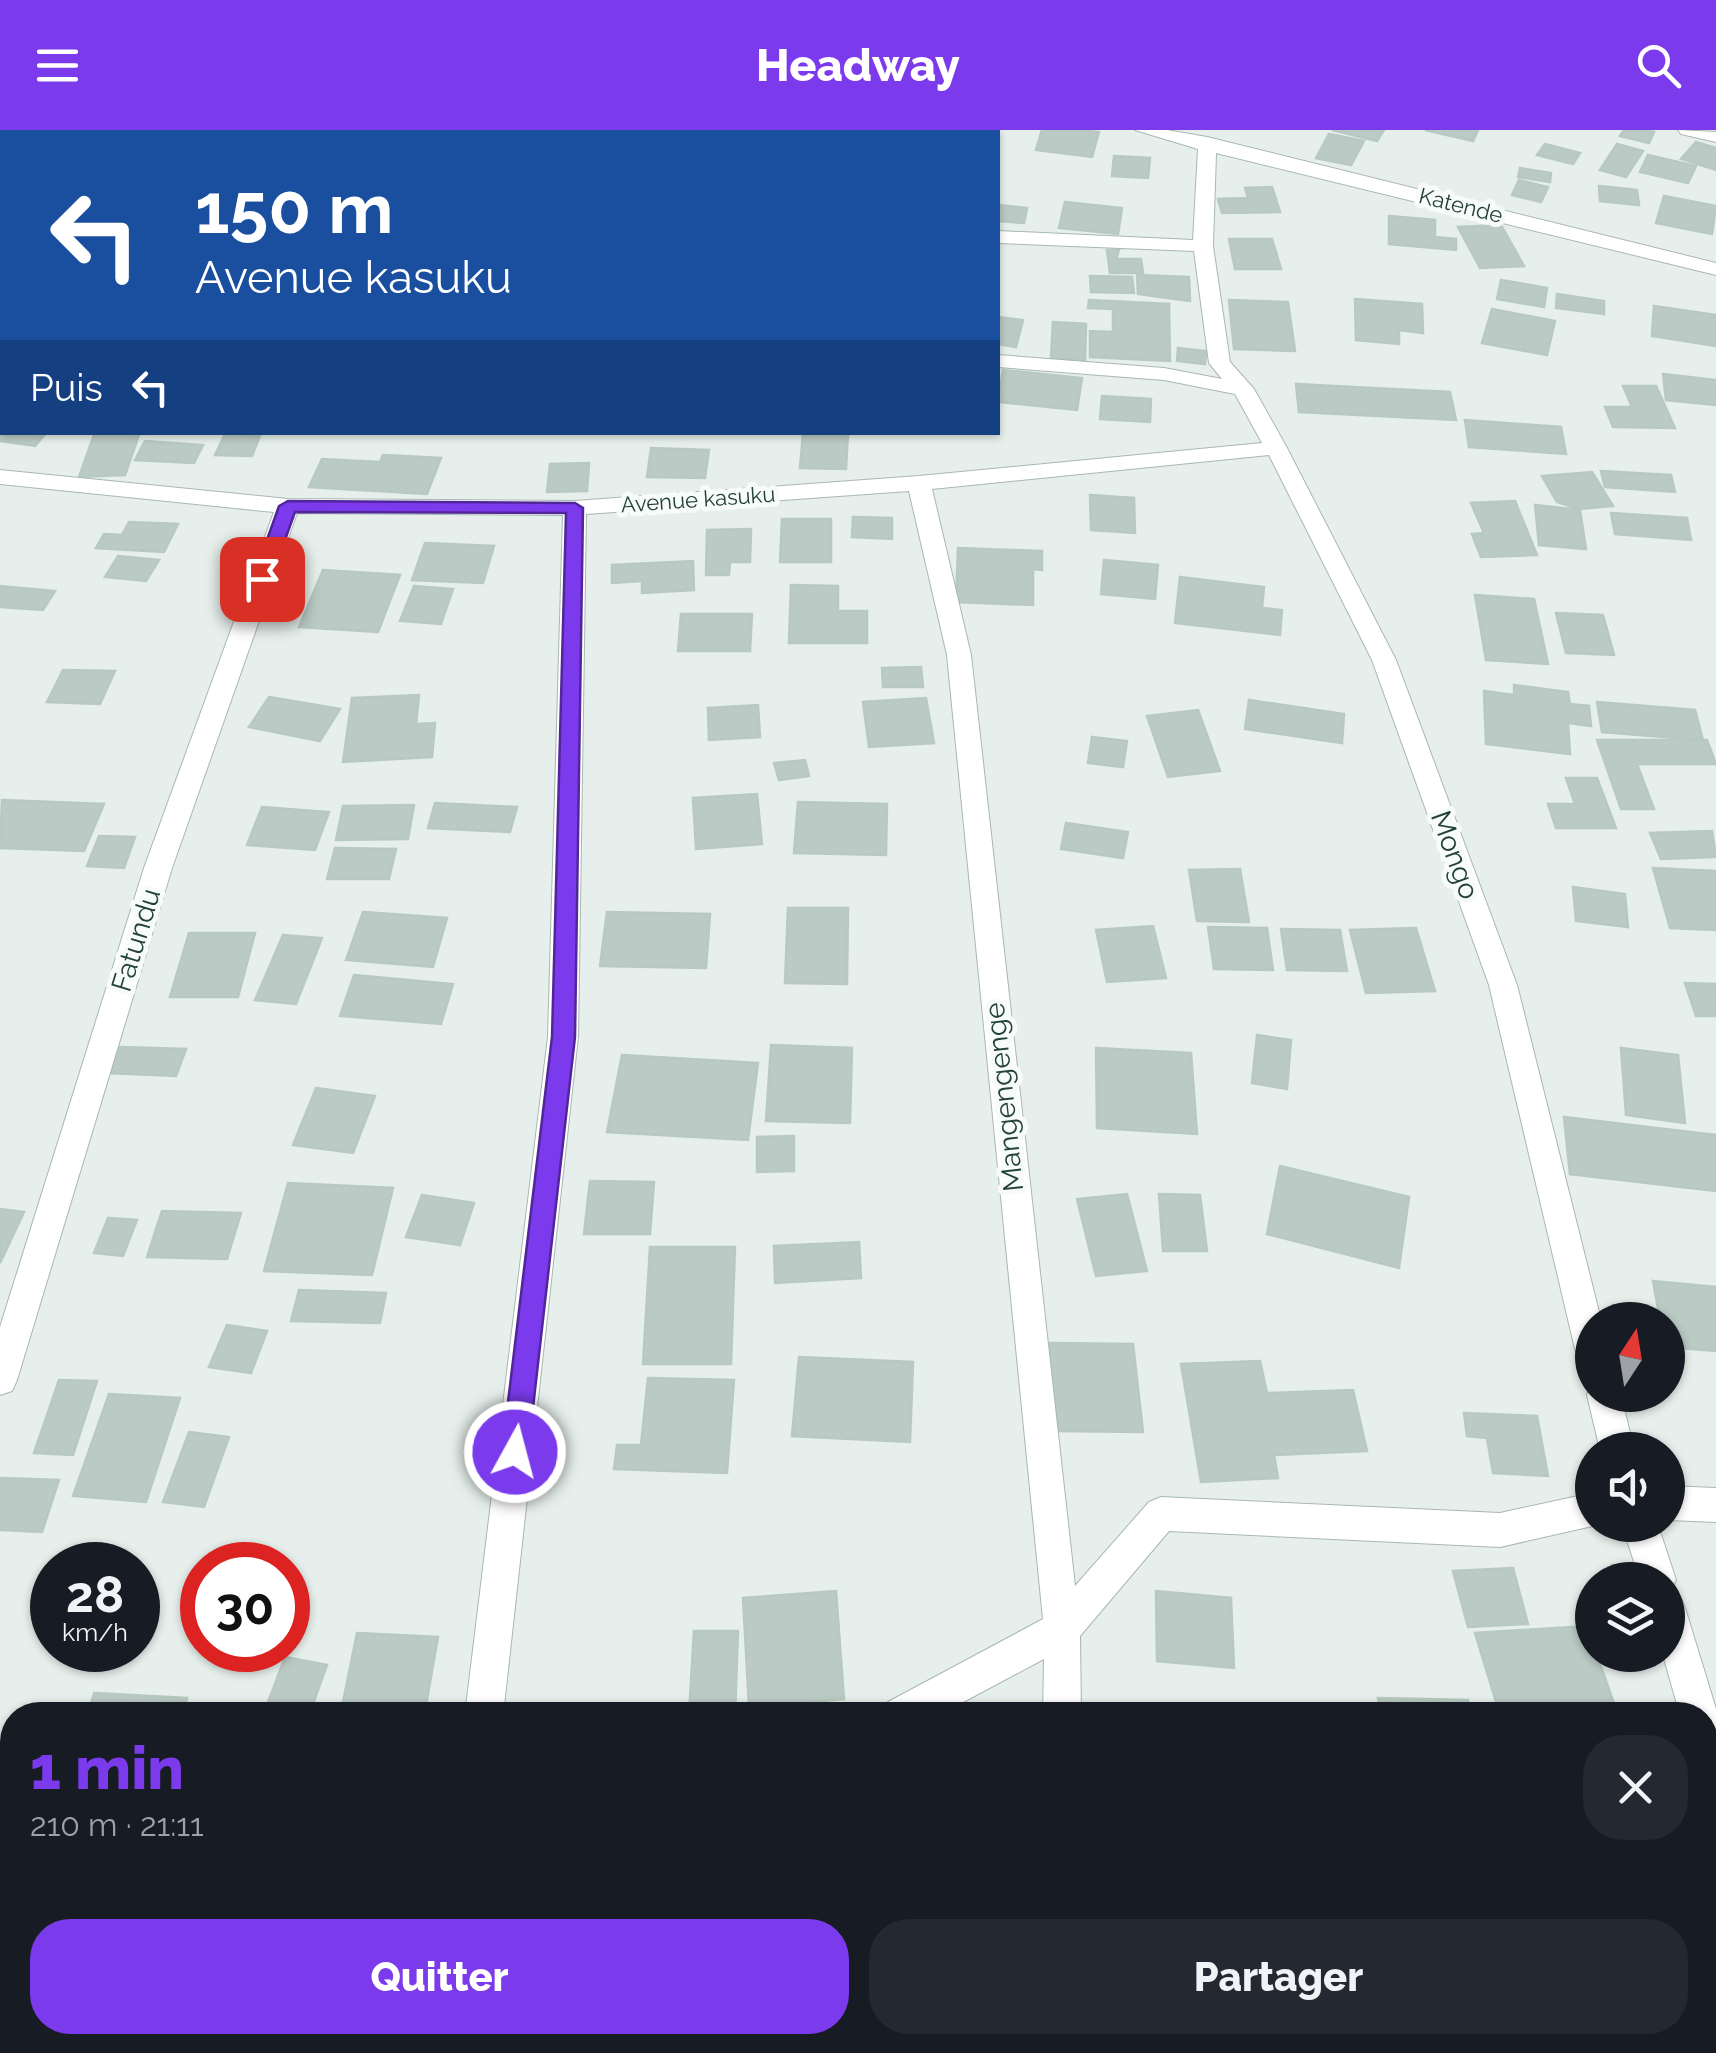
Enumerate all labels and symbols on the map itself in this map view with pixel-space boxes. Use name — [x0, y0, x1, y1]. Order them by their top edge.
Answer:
street label: Katende — [1416, 182, 1506, 228]
street label: Avenue kasuku — [620, 481, 776, 517]
pin — [220, 537, 305, 622]
street label: Mongo — [1424, 806, 1486, 904]
street label: Fatundu — [105, 884, 167, 996]
street label: Mangengenge — [978, 1001, 1030, 1193]
north arrow — [1575, 1302, 1685, 1412]
position arrow — [463, 1400, 567, 1504]
speed limit sign: 30 — [180, 1542, 310, 1672]

